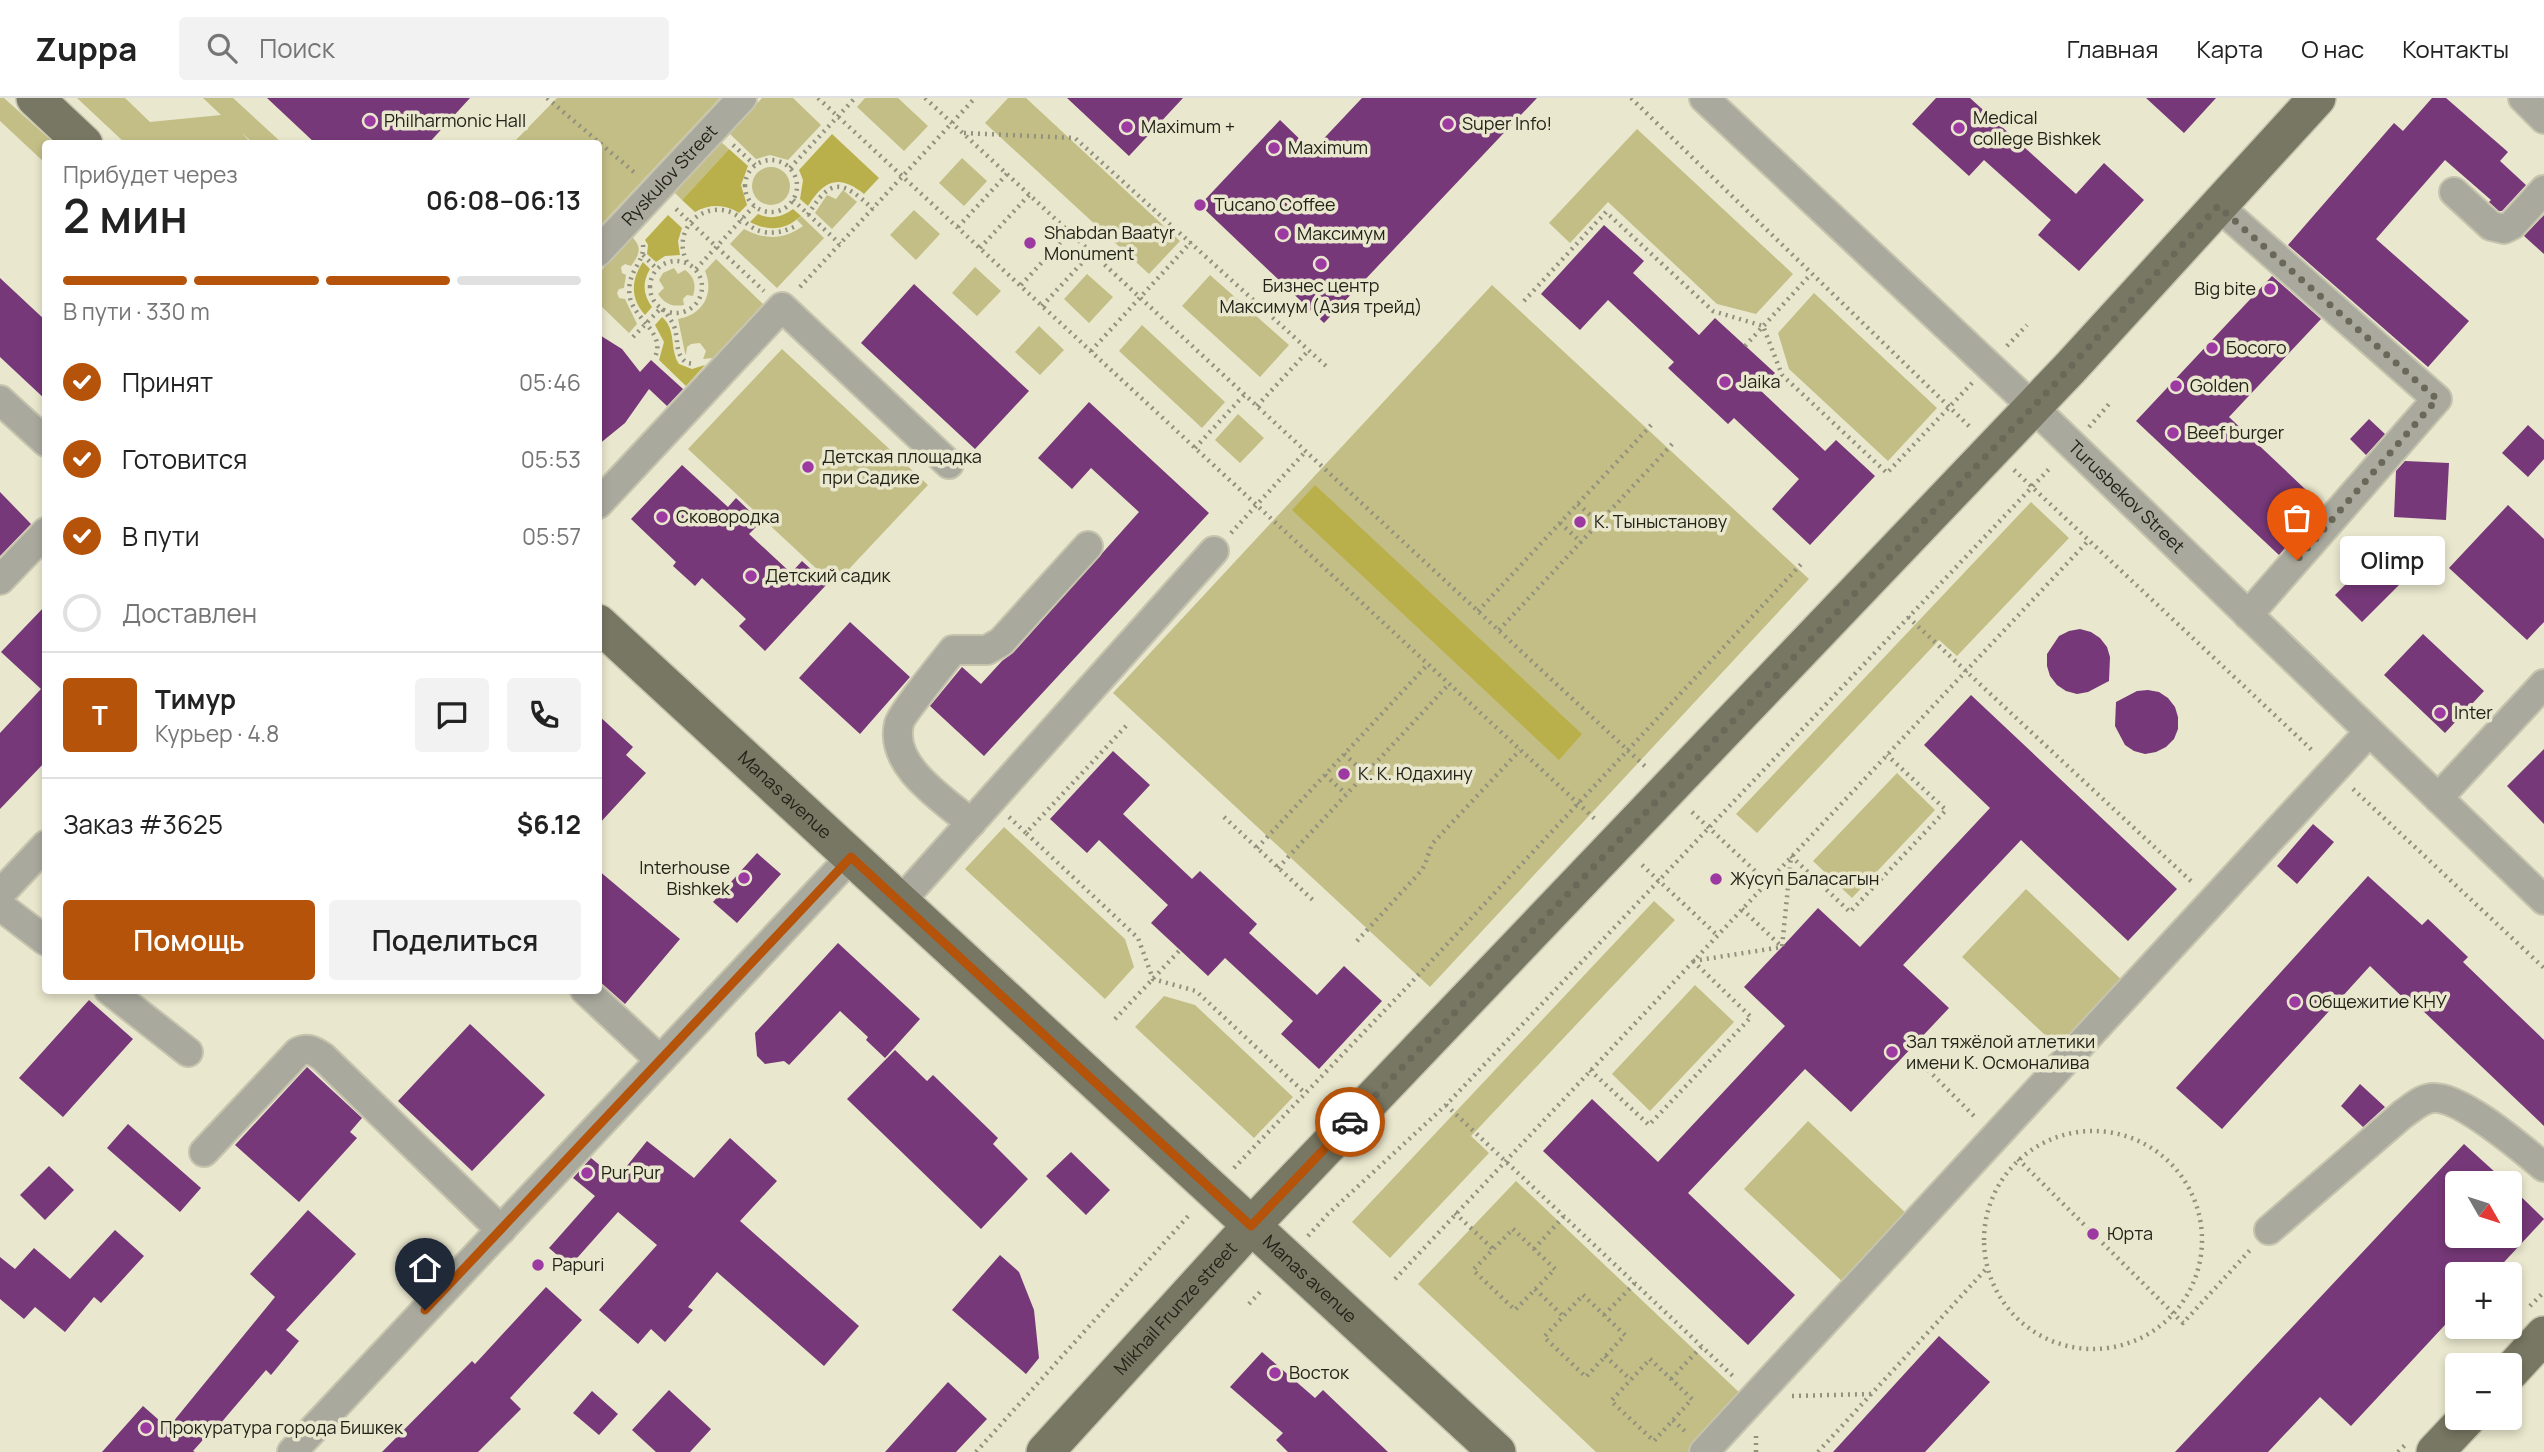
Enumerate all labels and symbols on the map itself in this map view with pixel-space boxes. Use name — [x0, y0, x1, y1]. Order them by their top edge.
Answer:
place label: Medical college Bishkek — [1973, 105, 2102, 150]
place label: Philharmonic Hall — [384, 108, 526, 132]
place label: Super Info! — [1462, 111, 1552, 135]
marker: Philharmonic Hall — [362, 113, 378, 129]
place label: Maximum + — [1141, 114, 1235, 138]
marker: Super Info! — [1440, 116, 1456, 132]
street label: Ryskulov Street — [616, 119, 722, 230]
marker: Maximum + — [1119, 119, 1135, 135]
marker: Medical college Bishkek — [1951, 120, 1967, 136]
place label: Maximum — [1288, 135, 1368, 159]
marker: Maximum — [1266, 140, 1282, 156]
place label: Tucano Coffee — [1214, 192, 1335, 216]
marker: Tucano Coffee — [1192, 197, 1208, 213]
place label: Shabdan Baatyr Monument — [1044, 220, 1176, 265]
place label: Максимум — [1297, 221, 1385, 245]
marker: Максимум — [1275, 226, 1291, 242]
marker: Shabdan Baatyr Monument — [1022, 235, 1038, 251]
marker: Бизнес центр Максимум (Азия трейд) — [1313, 256, 1329, 272]
place label: Бизнес центр Максимум (Азия трейд) — [1219, 273, 1423, 318]
place label: Big bite — [2194, 276, 2256, 300]
marker: Big bite — [2262, 281, 2278, 297]
place label: Босого — [2226, 335, 2287, 359]
marker: Босого — [2204, 340, 2220, 356]
place label: Jaika — [1739, 369, 1780, 393]
place label: Golden — [2190, 373, 2249, 397]
marker: Jaika — [1717, 374, 1733, 390]
marker: Golden — [2168, 378, 2184, 394]
place label: Beef burger — [2187, 420, 2285, 444]
marker: Beef burger — [2165, 425, 2181, 441]
street label: Turusbekov Street — [2064, 434, 2190, 558]
place label: Детская площадка при Садике — [822, 444, 982, 489]
marker: Детская площадка при Садике — [800, 459, 816, 475]
pin — [2267, 488, 2327, 560]
place label: Сковородка — [676, 504, 780, 528]
marker: Сковородка — [654, 509, 670, 525]
place label: К. Тыныстанову — [1594, 509, 1728, 533]
marker: К. Тыныстанову — [1572, 514, 1588, 530]
callout: Olimp — [2339, 536, 2444, 584]
place label: Детский садик — [765, 563, 892, 587]
marker: Детский садик — [743, 568, 759, 584]
place label: Inter — [2454, 700, 2493, 724]
marker: Inter — [2432, 705, 2448, 721]
street label: Manas avenue — [733, 745, 837, 844]
place label: К. К. Юдахину — [1358, 761, 1473, 785]
marker: К. К. Юдахину — [1336, 766, 1352, 782]
place label: Interhouse Bishkek — [639, 855, 731, 900]
place label: Жусуп Баласагын — [1730, 866, 1880, 890]
marker: Interhouse Bishkek — [736, 870, 752, 886]
marker: Жусуп Баласагын — [1708, 871, 1724, 887]
place label: Общежитие КНУ — [2309, 989, 2447, 1013]
marker: Общежитие КНУ — [2287, 994, 2303, 1010]
place label: Зал тяжёлой атлетики имени К. Осмоналива — [1906, 1029, 2095, 1074]
marker: Зал тяжёлой атлетики имени К. Осмоналива — [1884, 1044, 1900, 1060]
courier — [1315, 1087, 1385, 1157]
place label: Pur Pur — [601, 1160, 661, 1184]
marker: Pur Pur — [579, 1165, 595, 1181]
north arrow — [2445, 1171, 2522, 1248]
place label: Юрта — [2107, 1221, 2153, 1245]
marker: Юрта — [2085, 1226, 2101, 1242]
street label: Manas avenue — [1258, 1229, 1362, 1328]
street label: Mikhail Frunze street — [1108, 1236, 1242, 1380]
pin — [395, 1238, 455, 1310]
place label: Papuri — [552, 1252, 605, 1276]
marker: Papuri — [530, 1257, 546, 1273]
place label: Восток — [1289, 1360, 1350, 1384]
marker: Восток — [1267, 1365, 1283, 1381]
place label: Прокуратура города Бишкек — [160, 1415, 404, 1439]
marker: Прокуратура города Бишкек — [138, 1420, 154, 1436]

